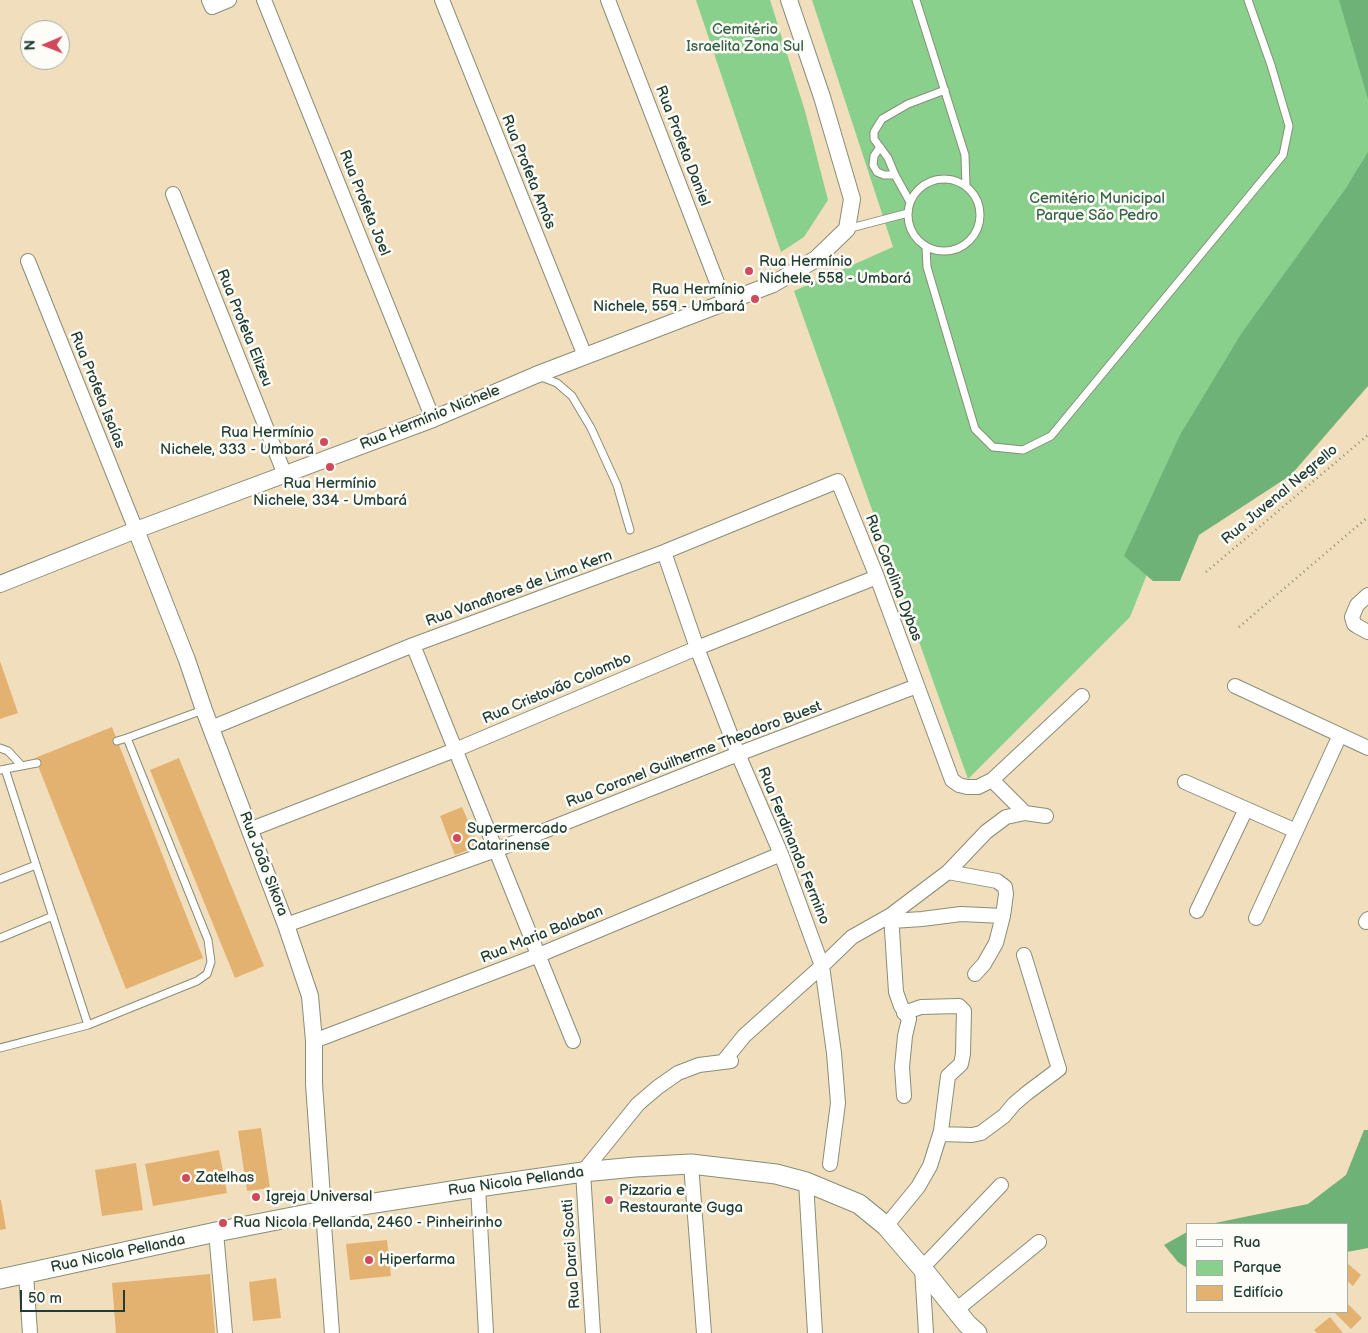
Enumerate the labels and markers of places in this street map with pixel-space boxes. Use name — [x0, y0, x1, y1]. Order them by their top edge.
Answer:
place label: Rua Hermínio Nichele, 558 - Umbará — [759, 253, 911, 288]
marker: Rua Hermínio Nichele, 558 - Umbará — [743, 265, 755, 277]
place label: Rua Hermínio Nichele, 559 - Umbará — [593, 281, 745, 316]
marker: Rua Hermínio Nichele, 559 - Umbará — [749, 293, 761, 305]
place label: Rua Hermínio Nichele, 333 - Umbará — [160, 424, 314, 459]
marker: Rua Hermínio Nichele, 333 - Umbará — [318, 436, 330, 448]
marker: Rua Hermínio Nichele, 334 - Umbará — [324, 461, 336, 473]
place label: Rua Hermínio Nichele, 334 - Umbará — [253, 475, 407, 510]
place label: Supermercado Catarinense — [467, 820, 567, 855]
marker: Supermercado Catarinense — [451, 832, 463, 844]
place label: Zatelhas — [196, 1169, 254, 1187]
marker: Zatelhas — [180, 1172, 192, 1184]
place label: Pizzaria e Restaurante Guga — [619, 1182, 743, 1217]
place label: Igreja Universal — [266, 1188, 372, 1206]
marker: Igreja Universal — [250, 1191, 262, 1203]
marker: Pizzaria e Restaurante Guga — [603, 1194, 615, 1206]
place label: Rua Nicola Pellanda, 2460 - Pinheirinho — [233, 1214, 502, 1232]
marker: Rua Nicola Pellanda, 2460 - Pinheirinho — [217, 1217, 229, 1229]
place label: Hiperfarma — [379, 1251, 455, 1269]
marker: Hiperfarma — [363, 1254, 375, 1266]

